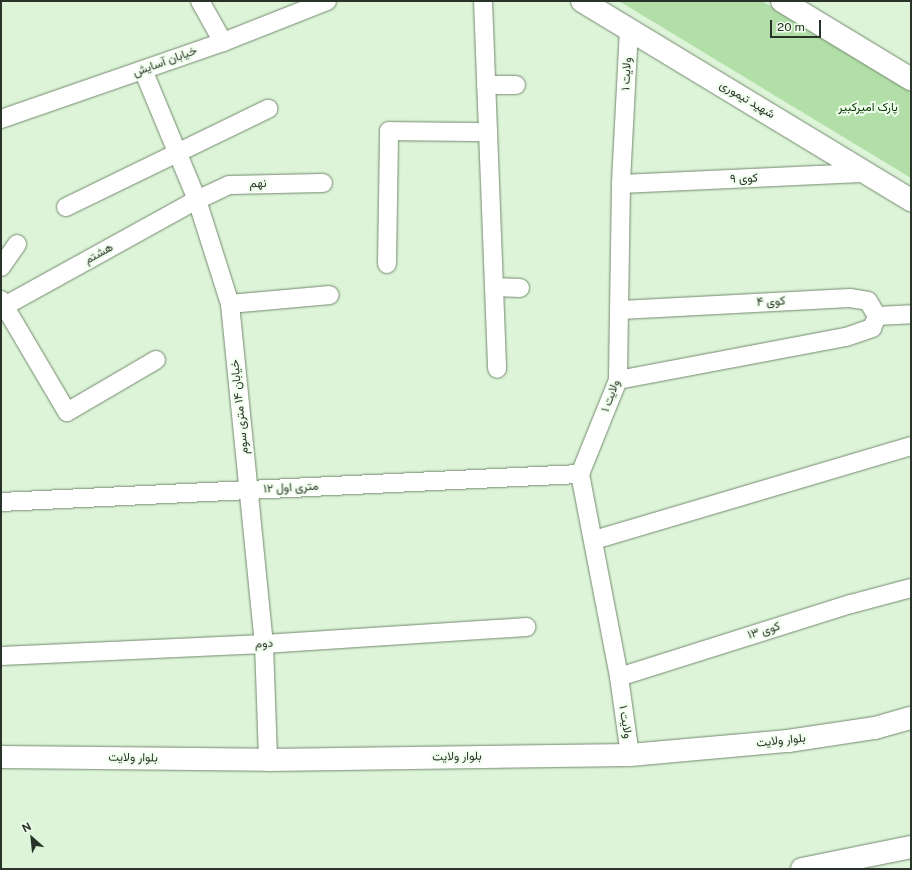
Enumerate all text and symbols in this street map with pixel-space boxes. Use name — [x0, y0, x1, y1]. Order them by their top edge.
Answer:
scale bar — [772, 12, 823, 38]
text: 20 m — [777, 20, 805, 34]
street label: خیابان آسایش — [131, 44, 199, 80]
street label: ولایت ۱ — [619, 57, 635, 91]
street label: شهید تیموری — [717, 78, 777, 122]
park label: پارک امیرکبیر — [838, 101, 898, 115]
street label: کوی ۹ — [730, 171, 758, 187]
street label: نهم — [249, 177, 267, 191]
street label: هشتم — [82, 240, 116, 268]
street label: کوی ۴ — [756, 294, 786, 310]
street label: خیابان ۱۴ متری سوم — [228, 359, 252, 455]
street label: ولایت ۱ — [599, 378, 623, 414]
street label: ۱۲ متری اول — [263, 479, 319, 497]
street label: کوی ۱۳ — [746, 619, 782, 643]
street label: دوم — [255, 636, 273, 652]
street label: ولایت ۱ — [615, 704, 635, 740]
street label: بلوار ولایت — [756, 731, 806, 751]
street label: بلوار ولایت — [432, 749, 482, 765]
street label: بلوار ولایت — [108, 750, 158, 766]
north arrow — [12, 818, 52, 858]
text: N — [20, 820, 33, 835]

